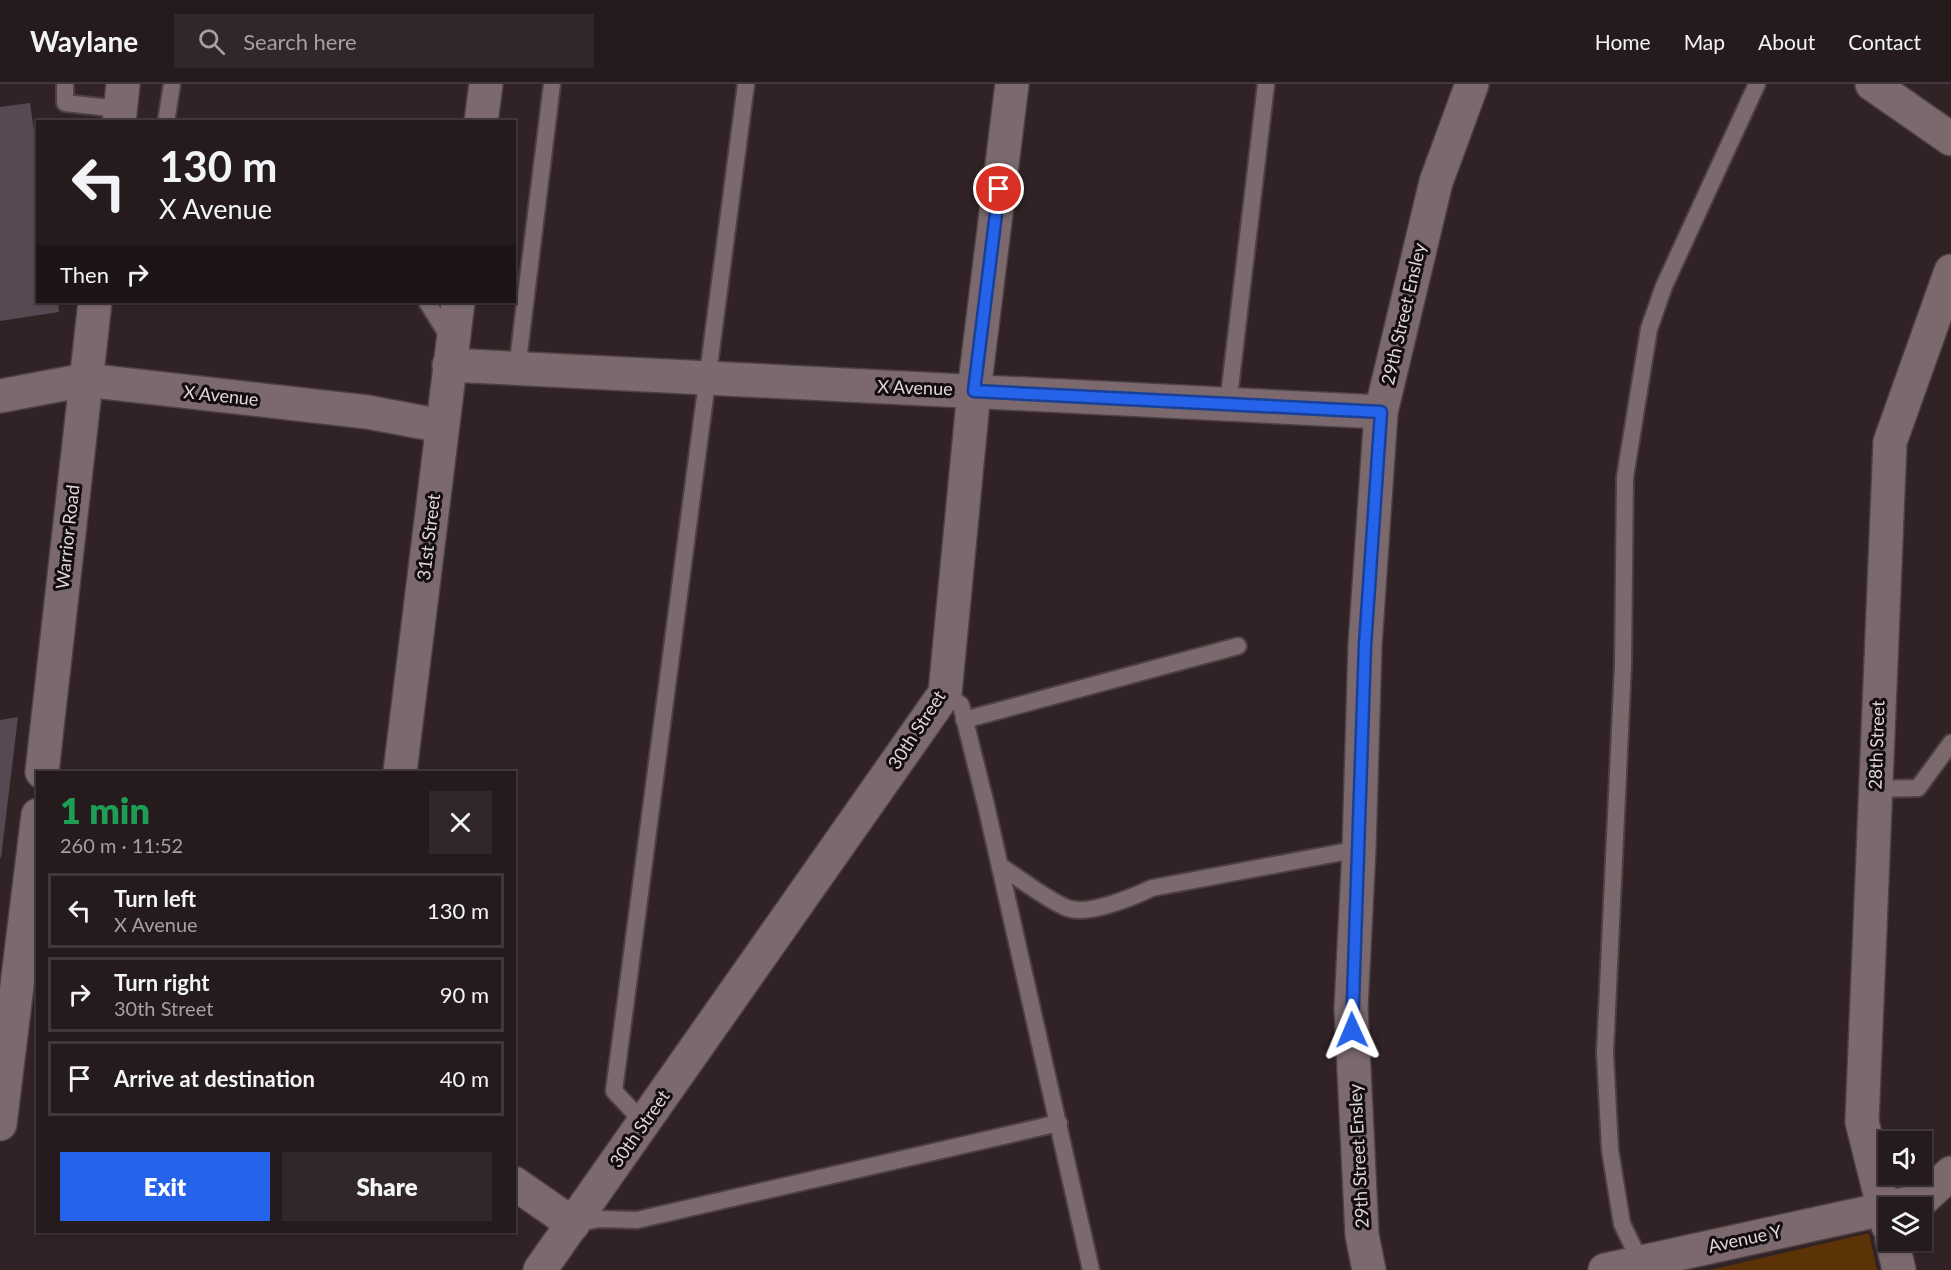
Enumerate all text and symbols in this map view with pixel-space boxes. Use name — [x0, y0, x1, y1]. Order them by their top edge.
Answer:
search box — [174, 14, 594, 68]
text: Waylane — [30, 24, 138, 58]
icon: search — [195, 25, 228, 58]
text: Search here — [243, 28, 357, 55]
text: Home — [1595, 29, 1651, 54]
text: Map — [1684, 29, 1725, 54]
text: About — [1758, 29, 1815, 54]
text: Contact — [1848, 29, 1921, 54]
text: 130 m — [159, 141, 277, 191]
icon: left — [60, 144, 138, 222]
pin — [973, 163, 1024, 214]
icon: arrive — [982, 172, 1015, 205]
text: X Avenue — [159, 192, 272, 225]
street label: 29th Street Ensley — [1376, 240, 1430, 387]
icon: right — [121, 258, 154, 291]
text: Then — [60, 261, 109, 288]
street label: X Avenue — [877, 375, 953, 399]
street label: X Avenue — [183, 380, 260, 410]
street label: Warrior Road — [51, 484, 83, 590]
street label: 31st Street — [412, 492, 444, 581]
street label: 30th Street — [883, 686, 950, 773]
street label: 28th Street — [1863, 699, 1889, 790]
text: 1 min — [60, 788, 150, 832]
button: close — [429, 791, 492, 854]
text: 260 m · 11:52 — [60, 833, 183, 857]
text: Turn left — [114, 885, 196, 912]
icon: left — [63, 894, 96, 927]
text: 130 m — [427, 897, 489, 924]
text: X Avenue — [114, 912, 198, 936]
text: Turn right — [114, 969, 209, 996]
icon: right — [63, 978, 96, 1011]
text: 90 m — [440, 981, 489, 1008]
text: 30th Street — [114, 996, 213, 1020]
position arrow — [1320, 998, 1384, 1062]
icon: arrive — [63, 1062, 96, 1095]
text: Arrive at destination — [114, 1065, 315, 1092]
text: 40 m — [440, 1065, 489, 1092]
street label: 29th Street Ensley — [1343, 1082, 1373, 1229]
street label: 30th Street — [605, 1085, 674, 1171]
map controls — [1878, 1131, 1932, 1251]
button: sound — [1878, 1131, 1932, 1185]
button: Exit — [60, 1152, 270, 1221]
button: Share — [282, 1152, 492, 1221]
button: layers — [1878, 1197, 1932, 1251]
street label: Avenue Y — [1706, 1219, 1784, 1257]

